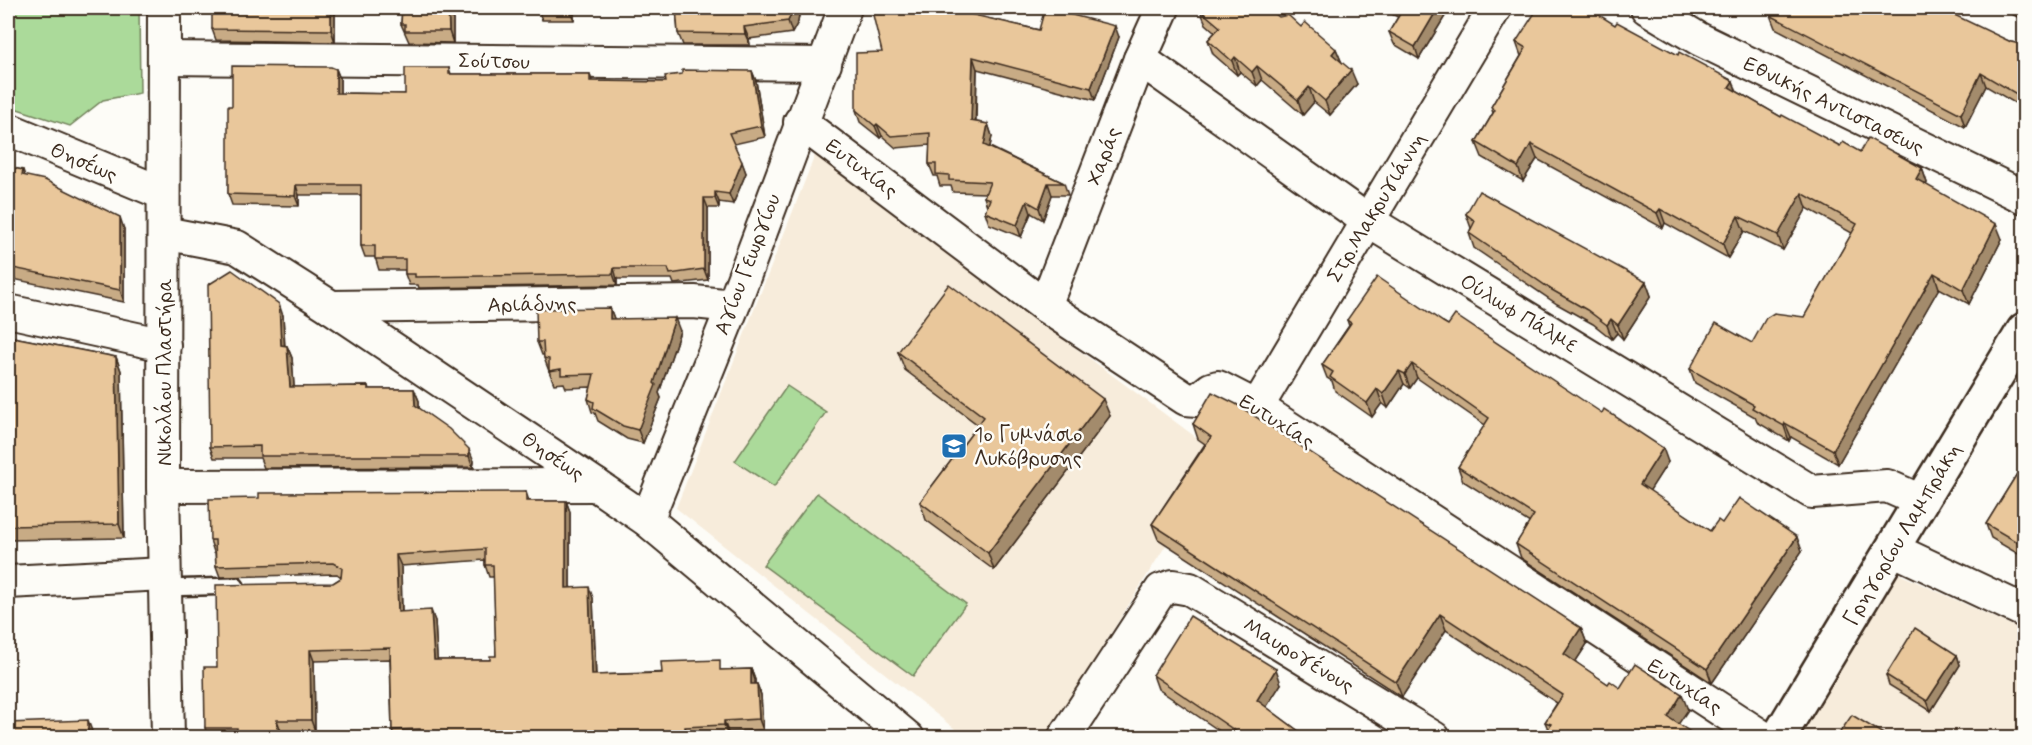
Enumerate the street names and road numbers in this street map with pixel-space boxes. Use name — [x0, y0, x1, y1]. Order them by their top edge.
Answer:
street label: Σούτσου — [458, 47, 530, 77]
street label: Εθνικής Αντιστασεως — [1739, 50, 1929, 162]
street label: Χαράς — [1080, 123, 1128, 190]
street label: Στρ.Μακρυγιάννη — [1321, 127, 1433, 288]
street label: Ευτυχίας — [819, 132, 903, 205]
street label: Θησέως — [46, 135, 122, 190]
street label: Αγίου Γεωργίου — [708, 190, 788, 339]
street label: Ούλωφ Πάλμε — [1454, 268, 1583, 360]
street label: Νικολάου Πλαστήρα — [151, 278, 179, 466]
street label: Αριάδνης — [487, 290, 577, 320]
street label: Ευτυχίας — [1233, 388, 1320, 456]
street label: Θησέως — [515, 425, 590, 488]
street label: Γρηγορίου Λαμπράκη — [1837, 438, 1969, 631]
street label: Μαυρογένους — [1238, 611, 1360, 700]
street label: Ευτυχίας — [1642, 652, 1727, 721]

